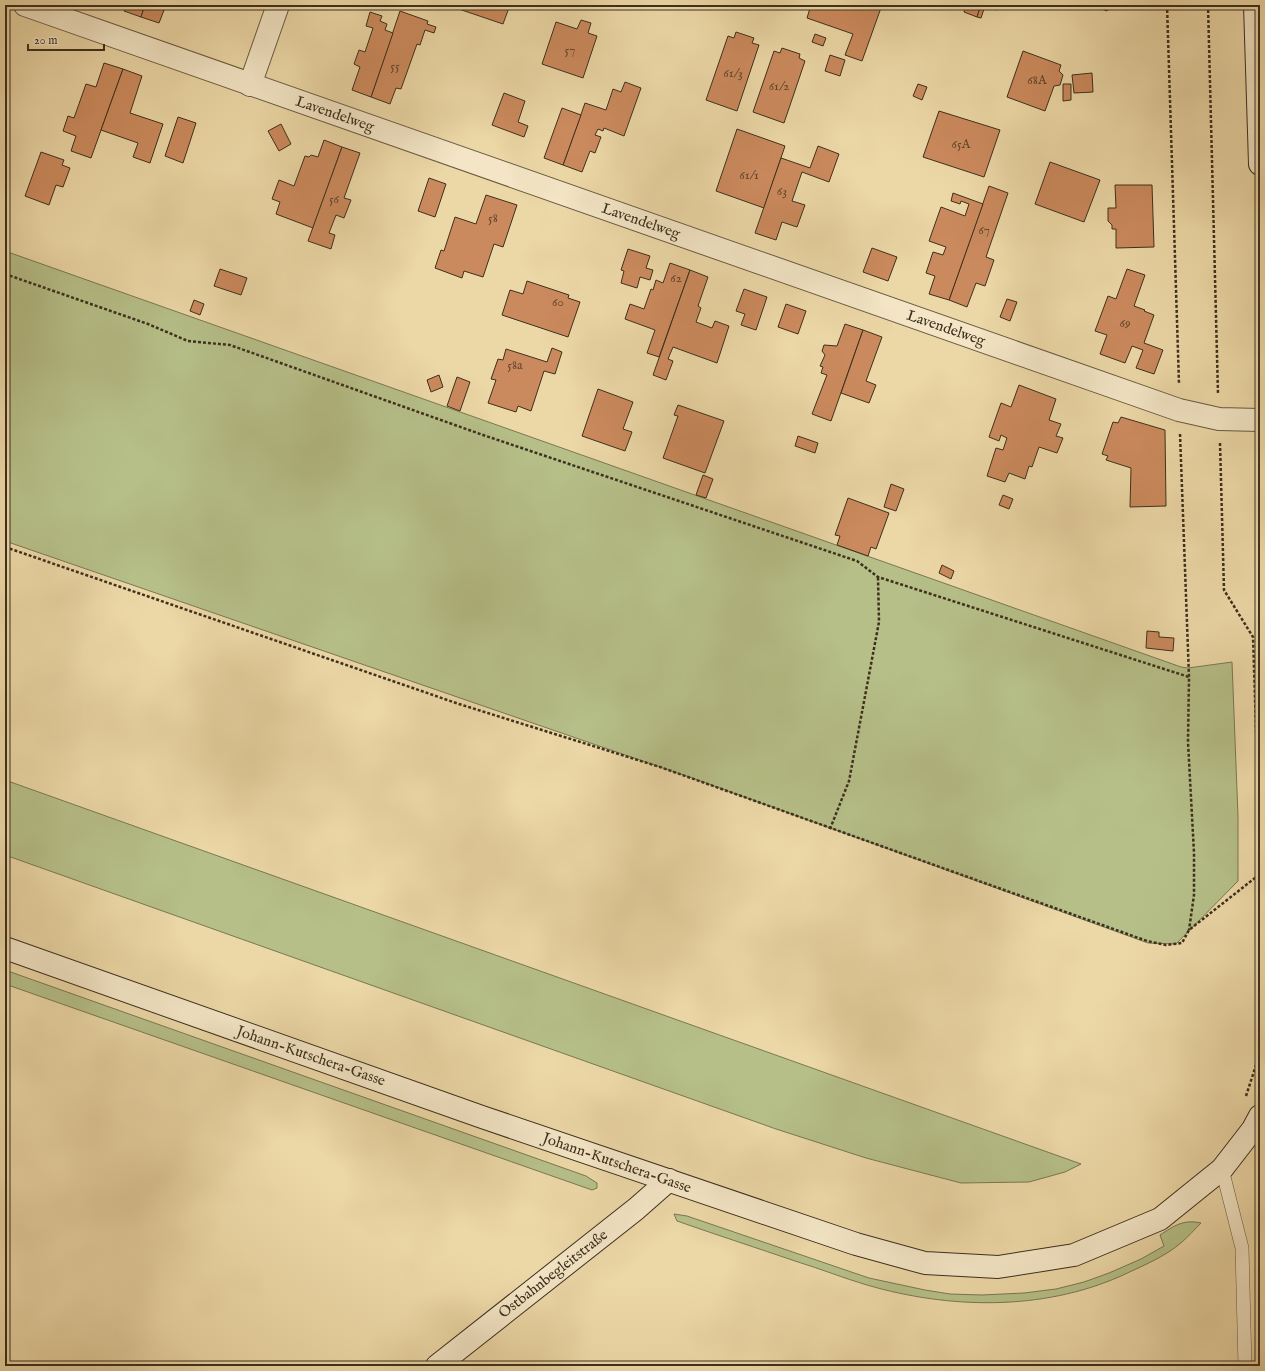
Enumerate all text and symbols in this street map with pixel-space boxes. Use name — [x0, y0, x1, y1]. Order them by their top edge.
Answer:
scale bar — [28, 26, 104, 52]
text: 20 m — [34, 33, 57, 48]
house number: 57 — [565, 42, 575, 59]
house number: 55 — [390, 58, 400, 75]
house number: 61/3 — [723, 65, 743, 82]
house number: 68A — [1027, 72, 1048, 89]
house number: 61/2 — [769, 78, 789, 95]
street label: Lavendelweg — [293, 92, 378, 137]
house number: 65A — [952, 136, 972, 153]
house number: 61/1 — [739, 167, 759, 184]
house number: 63 — [777, 183, 787, 200]
house number: 56 — [329, 191, 340, 208]
street label: Lavendelweg — [599, 199, 684, 244]
house number: 58 — [488, 210, 498, 227]
house number: 67 — [978, 222, 990, 239]
house number: 62 — [670, 270, 682, 287]
house number: 60 — [552, 294, 564, 311]
street label: Lavendelweg — [904, 306, 989, 351]
house number: 69 — [1119, 315, 1131, 332]
house number: 58a — [507, 357, 523, 374]
street label: Johann-Kutschera-Gasse — [232, 1021, 388, 1090]
street label: Johann-Kutschera-Gasse — [538, 1128, 694, 1197]
street label: Ostbahnbegleitstraße — [495, 1225, 611, 1323]

